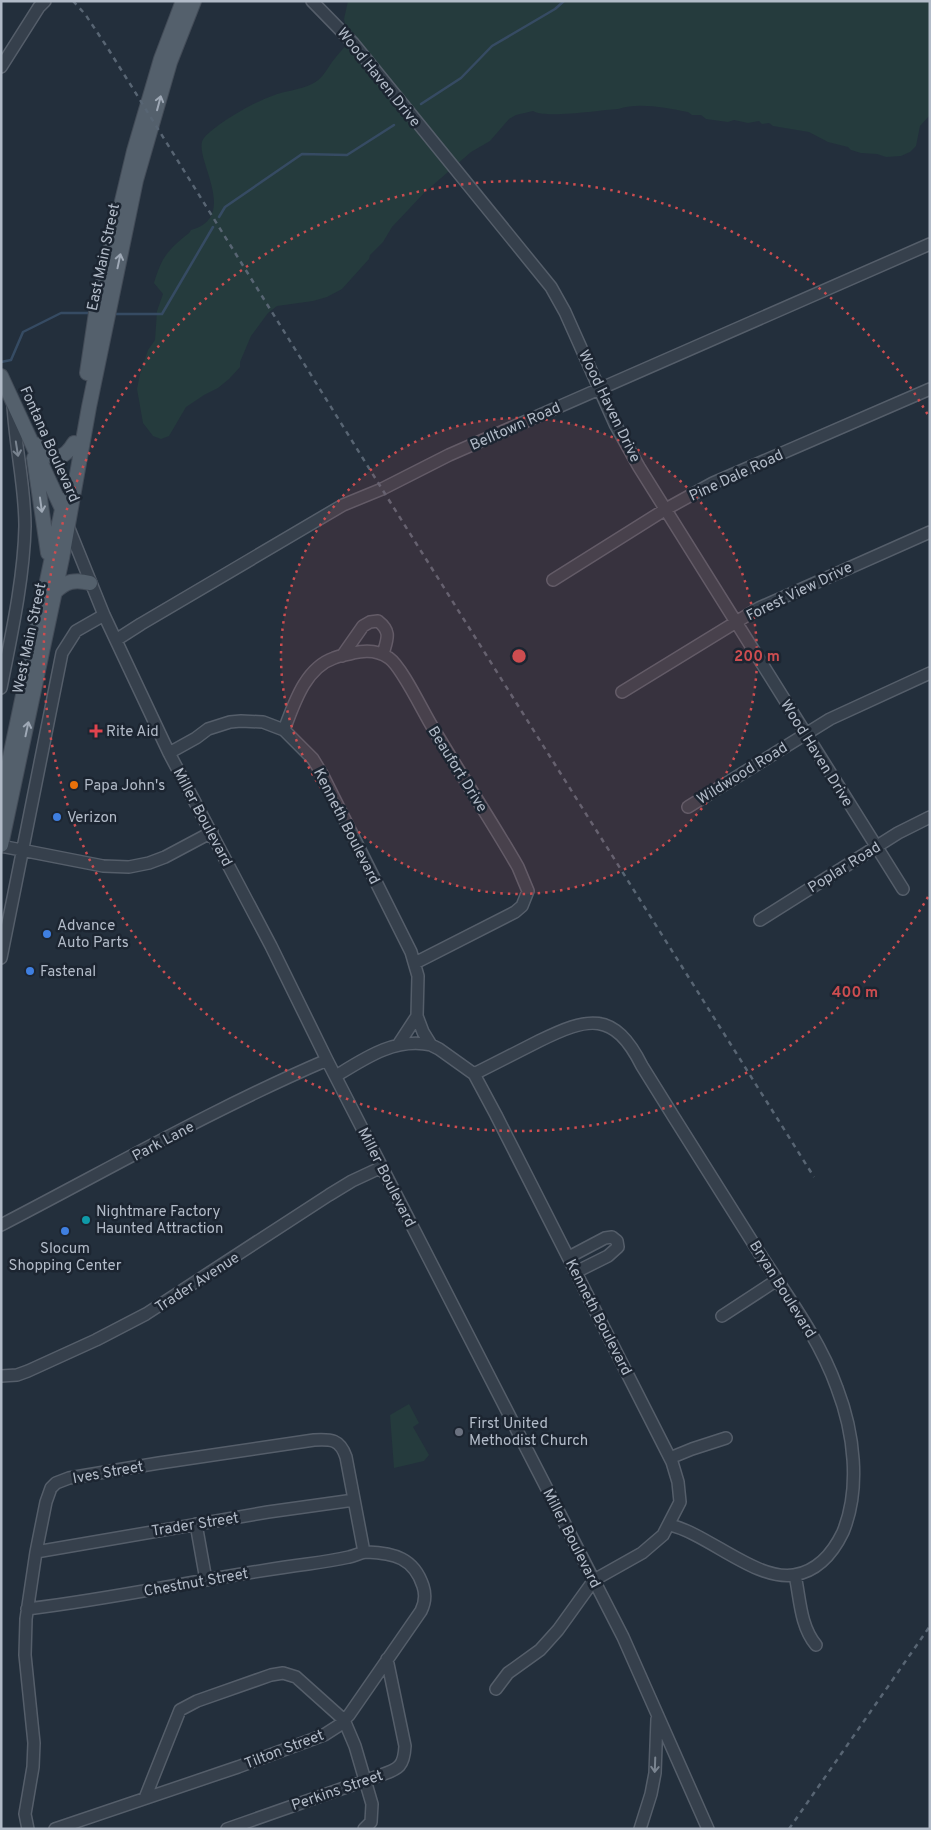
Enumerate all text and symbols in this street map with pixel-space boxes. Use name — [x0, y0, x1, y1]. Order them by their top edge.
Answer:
street label: Wood Haven Drive — [332, 24, 424, 132]
one-way arrow — [154, 96, 164, 112]
street label: East Main Street — [84, 202, 125, 313]
one-way arrow — [115, 253, 124, 269]
street label: Wood Haven Drive — [573, 347, 644, 466]
street label: Fontana Boulevard — [15, 384, 83, 506]
street label: Belltown Road — [467, 399, 564, 456]
one-way arrow — [13, 440, 23, 456]
street label: Pine Dale Road — [687, 446, 787, 506]
one-way arrow — [37, 497, 47, 513]
street label: Forest View Drive — [744, 558, 856, 626]
street label: West Main Street — [9, 581, 51, 695]
centre of rings — [510, 647, 528, 665]
text: 200 m — [734, 648, 780, 667]
street label: Wood Haven Drive — [775, 697, 856, 811]
one-way arrow — [22, 721, 32, 737]
place label: Rite Aid — [106, 723, 159, 742]
street label: Beaufort Drive — [423, 723, 491, 816]
marker: Rite Aid — [90, 725, 102, 737]
street label: Wildwood Road — [694, 739, 792, 810]
street label: Miller Boulevard — [168, 765, 236, 870]
street label: Kenneth Boulevard — [308, 765, 383, 888]
place label: Papa John's — [84, 777, 165, 796]
marker: Papa John's — [68, 779, 80, 791]
place label: Verizon — [67, 809, 117, 828]
marker: Verizon — [51, 811, 63, 823]
street label: Poplar Road — [805, 838, 885, 898]
place label: Advance Auto Parts — [57, 917, 129, 953]
marker: Advance Auto Parts — [41, 928, 53, 940]
place label: Fastenal — [40, 963, 96, 982]
marker: Fastenal — [24, 965, 36, 977]
text: 400 m — [832, 984, 878, 1003]
street label: Park Lane — [129, 1118, 198, 1167]
street label: Miller Boulevard — [352, 1125, 419, 1231]
place label: Nightmare Factory Haunted Attraction — [96, 1203, 223, 1239]
marker: Nightmare Factory Haunted Attraction — [80, 1214, 92, 1226]
marker: Slocum Shopping Center — [59, 1225, 71, 1237]
street label: Bryan Boulevard — [744, 1238, 819, 1342]
place label: Slocum Shopping Center — [8, 1240, 122, 1276]
street label: Trader Avenue — [152, 1249, 244, 1318]
street label: Kenneth Boulevard — [560, 1256, 635, 1379]
place label: First United Methodist Church — [469, 1415, 588, 1451]
marker: First United Methodist Church — [453, 1426, 465, 1438]
street label: Ives Street — [71, 1458, 145, 1489]
street label: Miller Boulevard — [537, 1486, 604, 1592]
street label: Trader Street — [150, 1509, 240, 1542]
street label: Chestnut Street — [143, 1565, 250, 1602]
street label: Tilton Street — [242, 1727, 327, 1774]
one-way arrow — [650, 1757, 659, 1773]
street label: Perkins Street — [289, 1767, 386, 1816]

